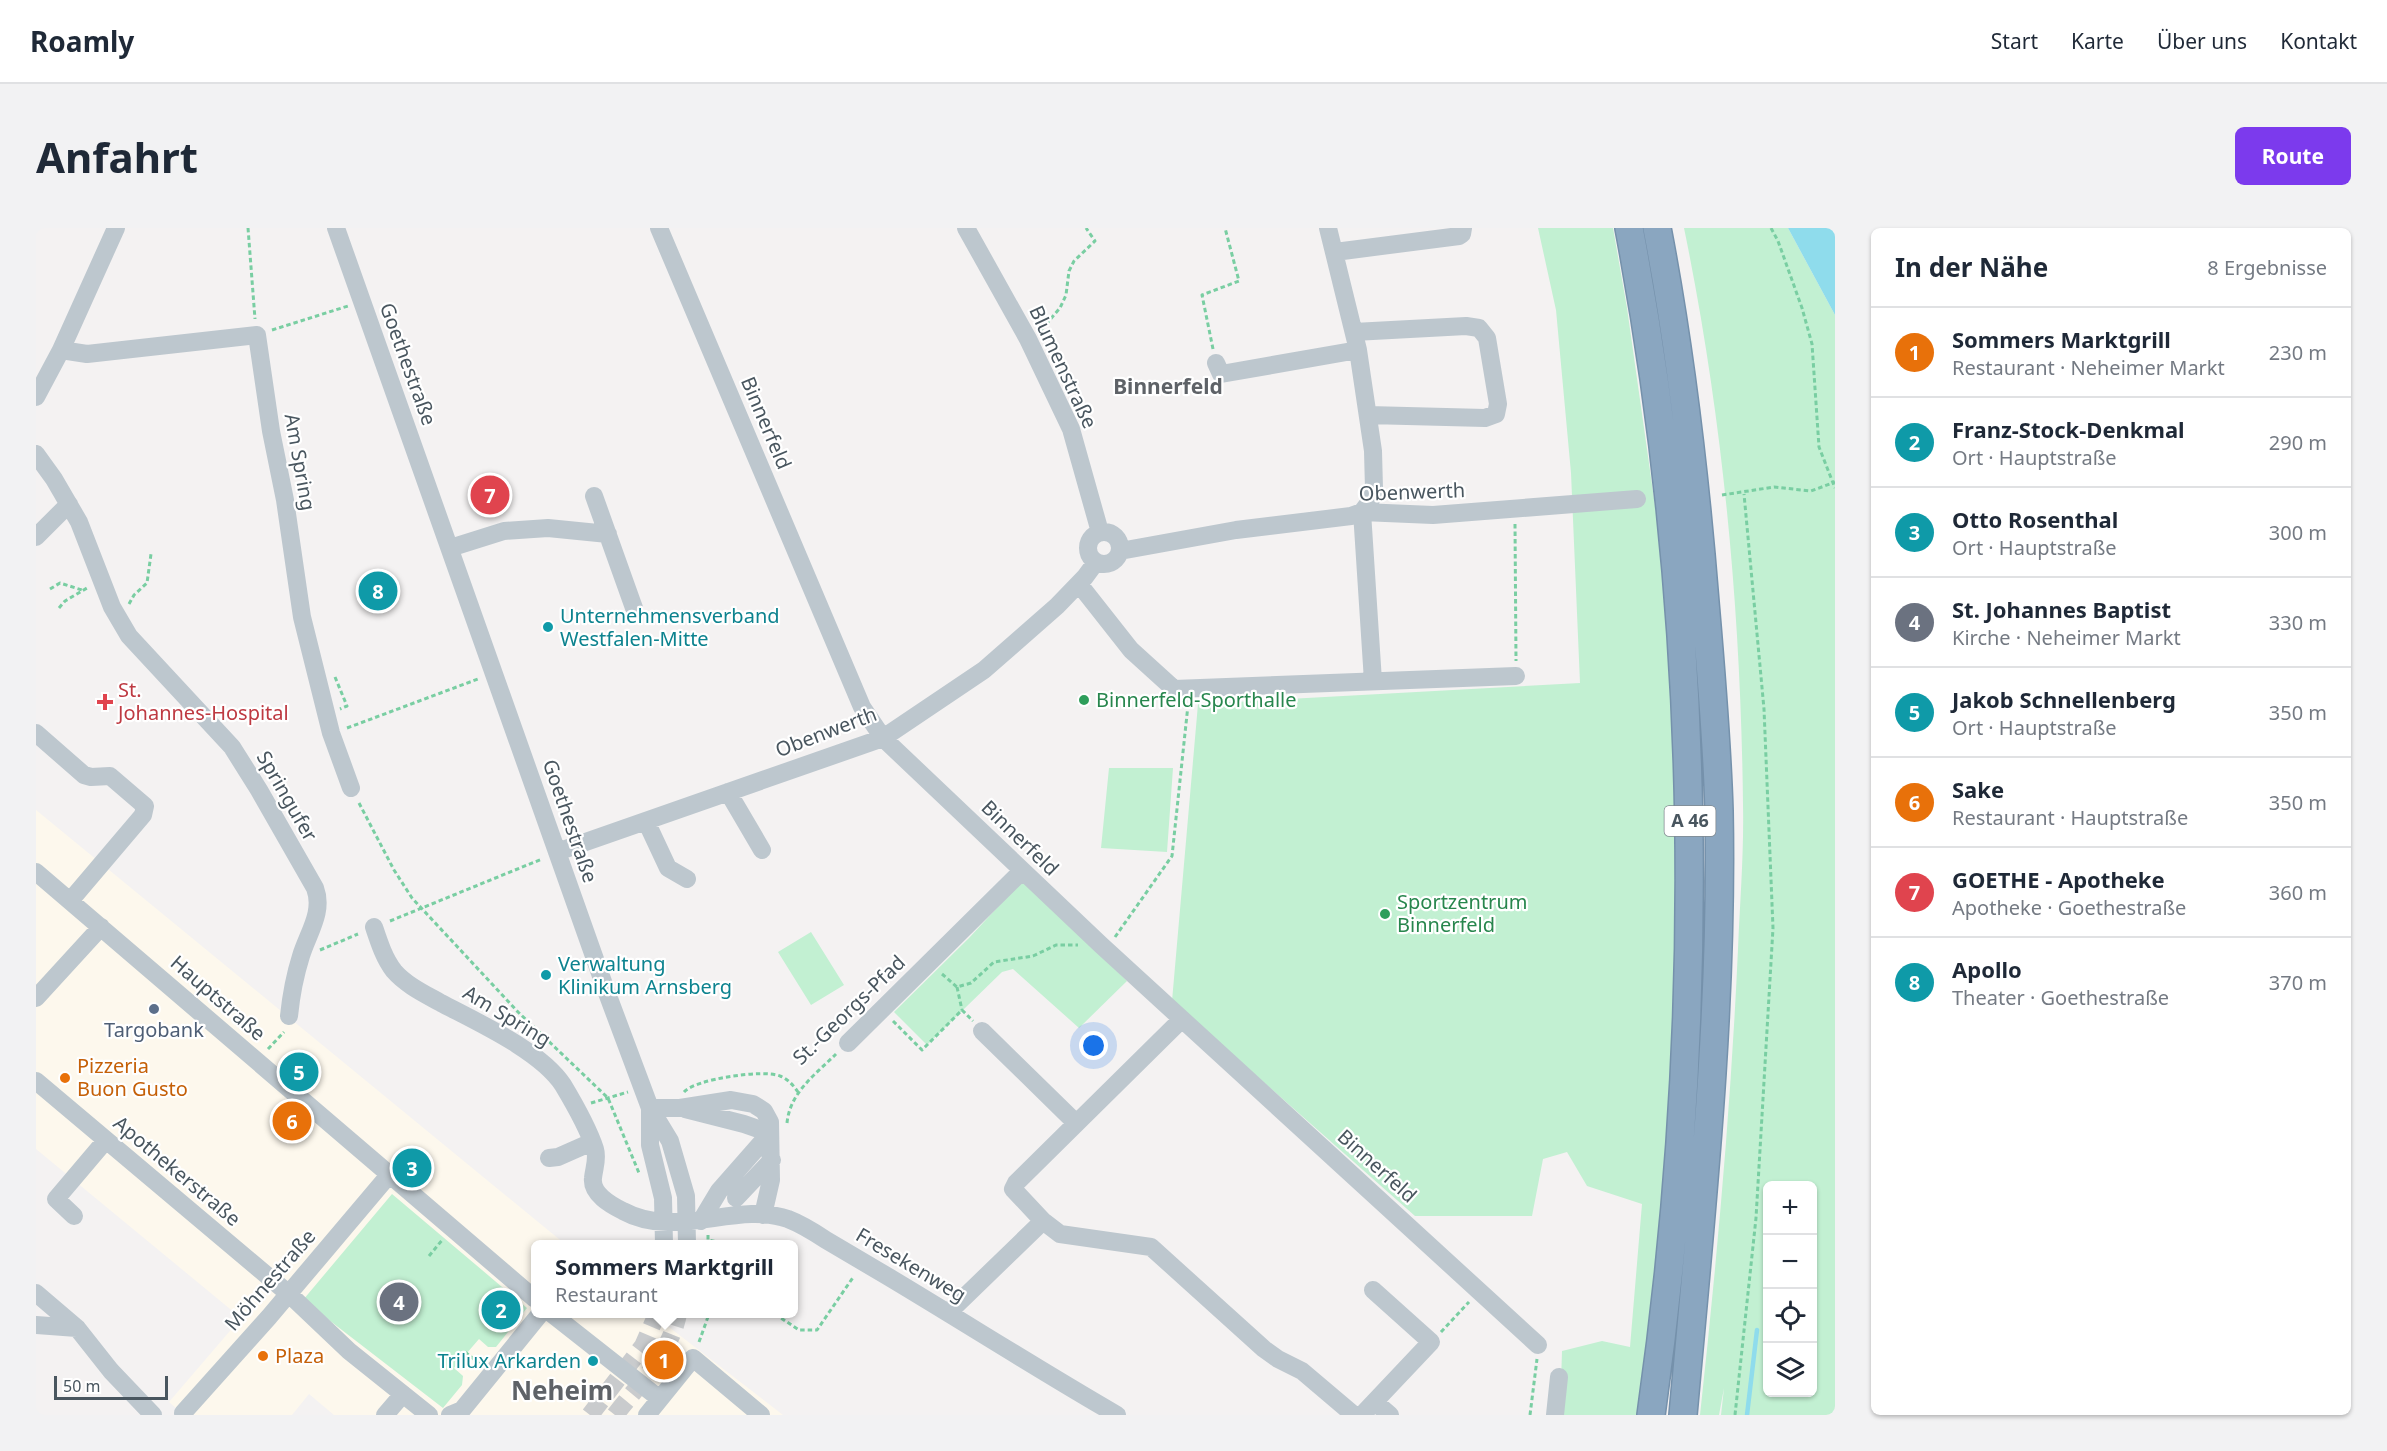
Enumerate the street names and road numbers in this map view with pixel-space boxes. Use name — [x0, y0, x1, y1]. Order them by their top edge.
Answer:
street label: Goethestraße — [374, 299, 443, 429]
street label: Blumenstraße — [1023, 301, 1104, 433]
street label: Binnerfeld — [735, 372, 798, 473]
street label: Am Spring — [279, 411, 322, 513]
street label: Obenwerth — [1358, 476, 1466, 507]
street label: Obenwerth — [771, 700, 880, 763]
street label: Springufer — [251, 746, 324, 846]
street label: Goethestraße — [537, 756, 604, 886]
street label: Binnerfeld — [976, 794, 1065, 881]
road number: A 46 — [1664, 806, 1716, 836]
street label: Hauptstraße — [165, 949, 272, 1046]
street label: St.-Georgs-Pfad — [786, 949, 911, 1070]
street label: Am Spring — [458, 979, 556, 1052]
street label: Apothekerstraße — [108, 1109, 247, 1232]
street label: Binnerfeld — [1332, 1123, 1423, 1208]
street label: Fresekenweg — [851, 1221, 971, 1308]
street label: Möhnestraße — [218, 1223, 321, 1336]

